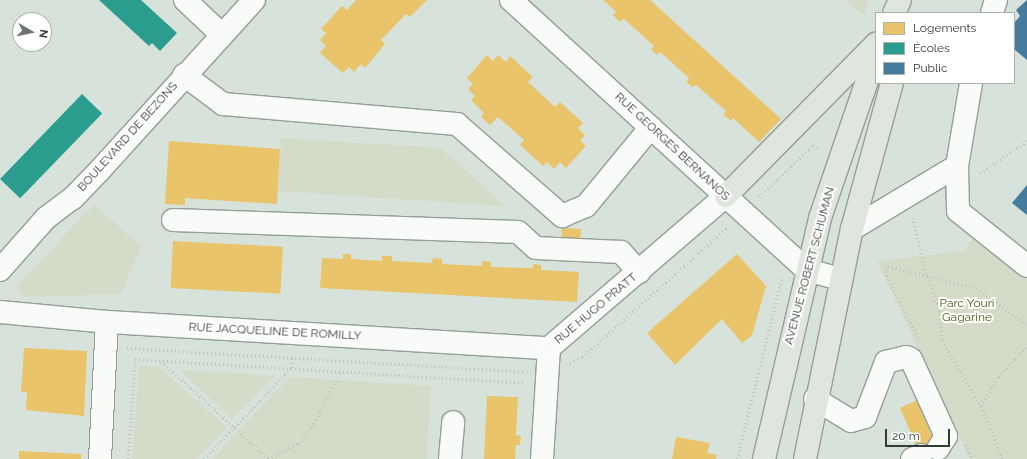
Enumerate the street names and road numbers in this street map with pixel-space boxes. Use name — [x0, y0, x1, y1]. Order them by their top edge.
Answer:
street label: BOULEVARD DE BEZONS — [75, 79, 181, 195]
street label: RUE GEORGES BERNANOS — [611, 90, 733, 204]
street label: AVENUE ROBERT SCHUMAN — [782, 185, 838, 347]
street label: RUE HUGO PRATT — [552, 270, 640, 348]
street label: RUE JACQUELINE DE ROMILLY — [188, 320, 362, 344]

